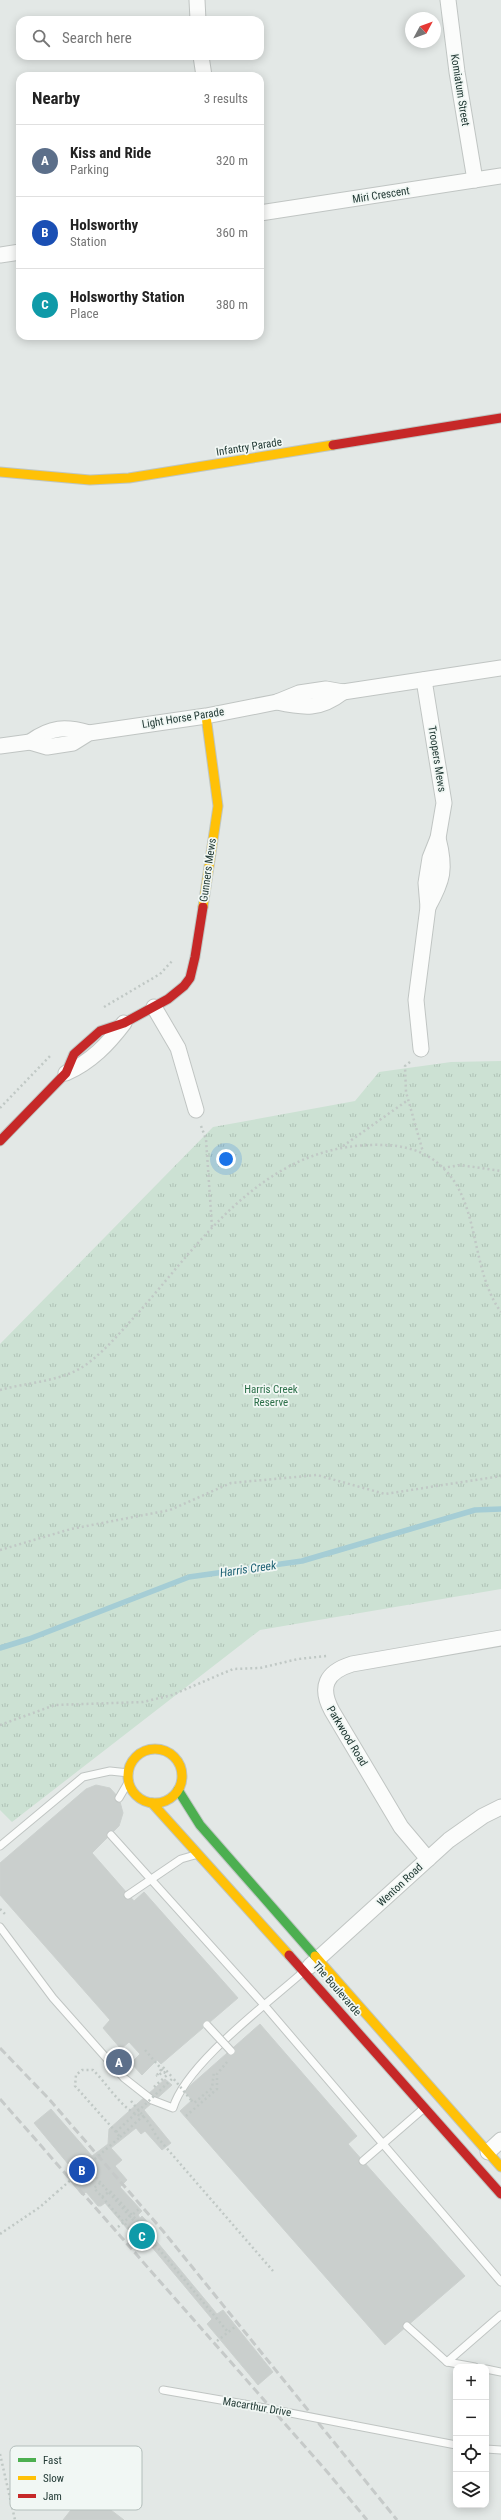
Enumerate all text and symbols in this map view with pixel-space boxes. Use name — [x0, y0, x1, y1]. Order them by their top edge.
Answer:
north arrow — [405, 12, 441, 48]
search box — [16, 16, 264, 60]
icon: search — [30, 27, 52, 49]
text: Search here — [62, 29, 132, 47]
street label: Komiatum Street — [448, 53, 472, 127]
text: Nearby — [32, 88, 80, 108]
text: 3 results — [204, 91, 248, 106]
text: Kiss and Ride — [70, 144, 151, 162]
text: A — [41, 153, 49, 168]
text: 320 m — [216, 153, 248, 168]
text: Parking — [70, 162, 109, 177]
street label: Miri Crescent — [351, 184, 411, 206]
text: Holsworthy — [70, 216, 138, 234]
text: B — [41, 225, 49, 240]
text: 360 m — [216, 225, 248, 240]
text: Station — [70, 234, 106, 249]
text: Holsworthy Station — [70, 288, 185, 306]
text: C — [41, 297, 49, 312]
text: 380 m — [216, 297, 248, 312]
text: Place — [70, 306, 99, 321]
street label: Infantry Parade — [215, 435, 283, 459]
street label: Light Horse Parade — [141, 705, 225, 731]
street label: Troopers Mews — [425, 725, 449, 793]
street label: Gunners Mews — [197, 837, 219, 903]
your location — [216, 1149, 236, 1169]
park label: Harris Creek Reserve — [244, 1383, 298, 1409]
water label: Harris Creek — [219, 1558, 278, 1580]
street label: Parkwood Road — [324, 1704, 370, 1768]
street label: Wenton Road — [375, 1861, 425, 1909]
street label: The Boulevarde — [310, 1959, 364, 2019]
pin: A — [106, 2047, 132, 2077]
pin: B — [69, 2155, 95, 2185]
pin: C — [129, 2221, 155, 2251]
map controls — [453, 2364, 489, 2508]
button: + — [453, 2364, 489, 2400]
street label: Macarthur Drive — [222, 2395, 292, 2419]
button: − — [453, 2400, 489, 2436]
button: locate — [453, 2436, 489, 2472]
legend — [10, 2446, 142, 2510]
text: Fast — [43, 2454, 62, 2467]
text: Slow — [43, 2472, 64, 2485]
button: layers — [453, 2472, 489, 2508]
text: Jam — [43, 2490, 62, 2503]

